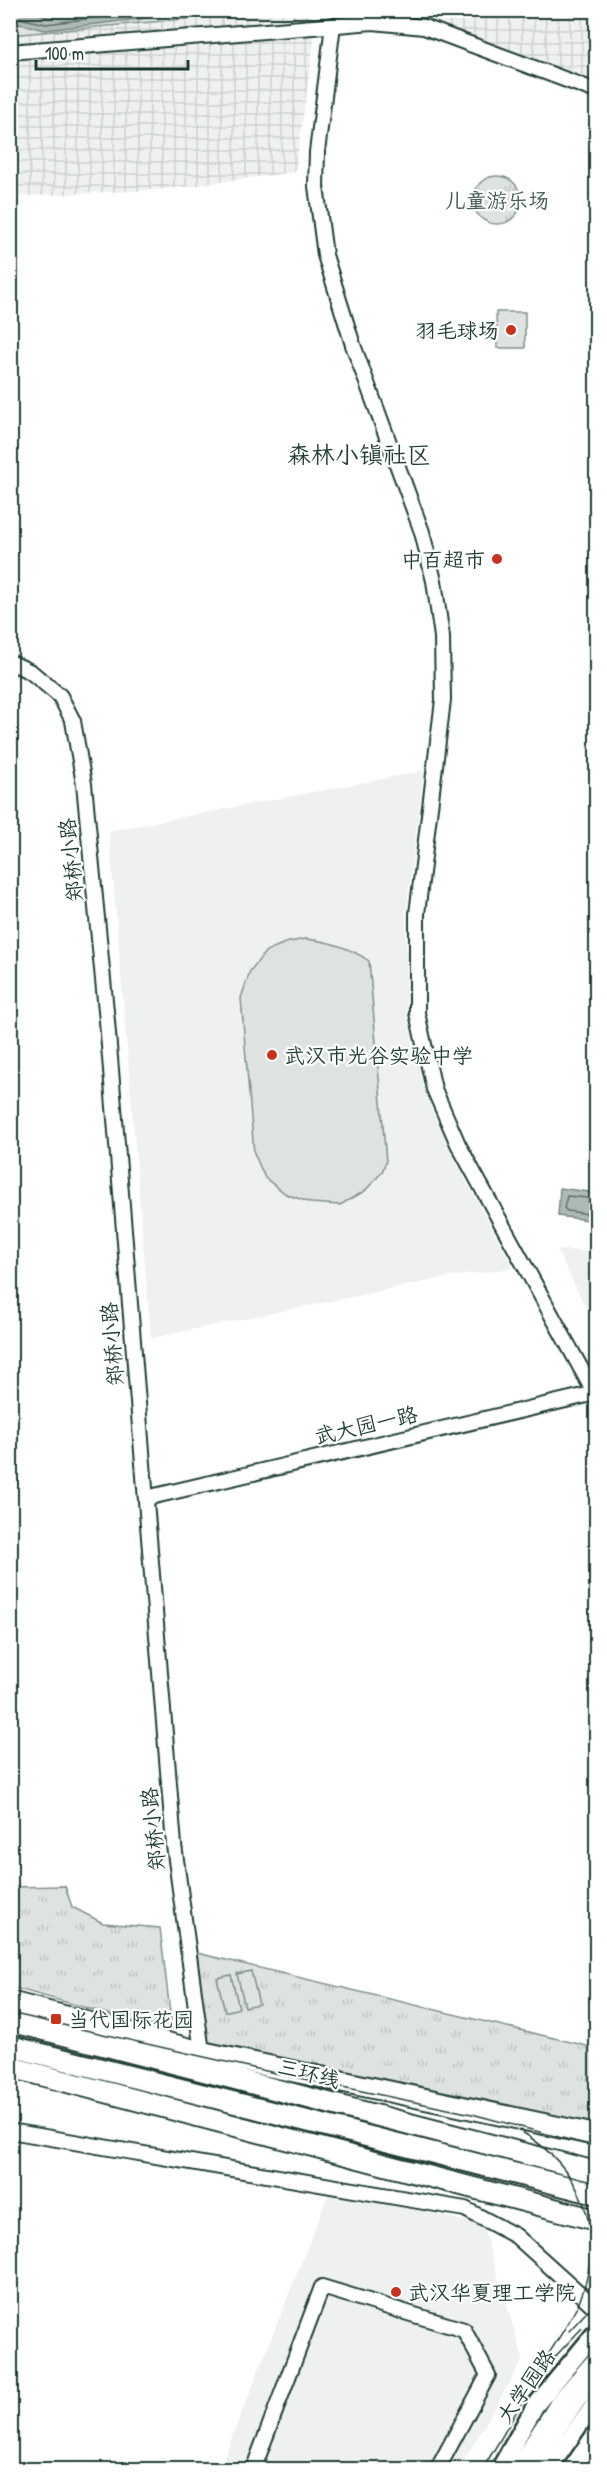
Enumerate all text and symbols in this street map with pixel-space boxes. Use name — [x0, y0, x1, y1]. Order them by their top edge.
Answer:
scale bar — [36, 33, 188, 71]
text: 100 m — [45, 41, 84, 66]
park label: 儿童游乐场 — [445, 186, 550, 215]
place label: 羽毛球场 — [415, 316, 499, 345]
marker: 羽毛球场 — [504, 323, 518, 337]
district label: 森林小镇社区 — [287, 438, 431, 470]
place label: 中百超市 — [401, 545, 485, 574]
marker: 中百超市 — [490, 552, 504, 566]
street label: 郑桥小路 — [52, 817, 90, 903]
place label: 武汉市光谷实验中学 — [284, 1041, 473, 1070]
marker: 武汉市光谷实验中学 — [265, 1048, 279, 1062]
street label: 郑桥小路 — [94, 1301, 130, 1387]
street label: 武大园一路 — [312, 1399, 420, 1451]
street label: 郑桥小路 — [134, 1786, 172, 1872]
place label: 当代国际花园 — [68, 2005, 194, 2034]
marker: 当代国际花园 — [49, 2012, 63, 2026]
street label: 三环线 — [275, 2051, 343, 2095]
place label: 武汉华夏理工学院 — [408, 2278, 576, 2307]
marker: 武汉华夏理工学院 — [389, 2285, 403, 2299]
street label: 大学园路 — [490, 2343, 562, 2429]

